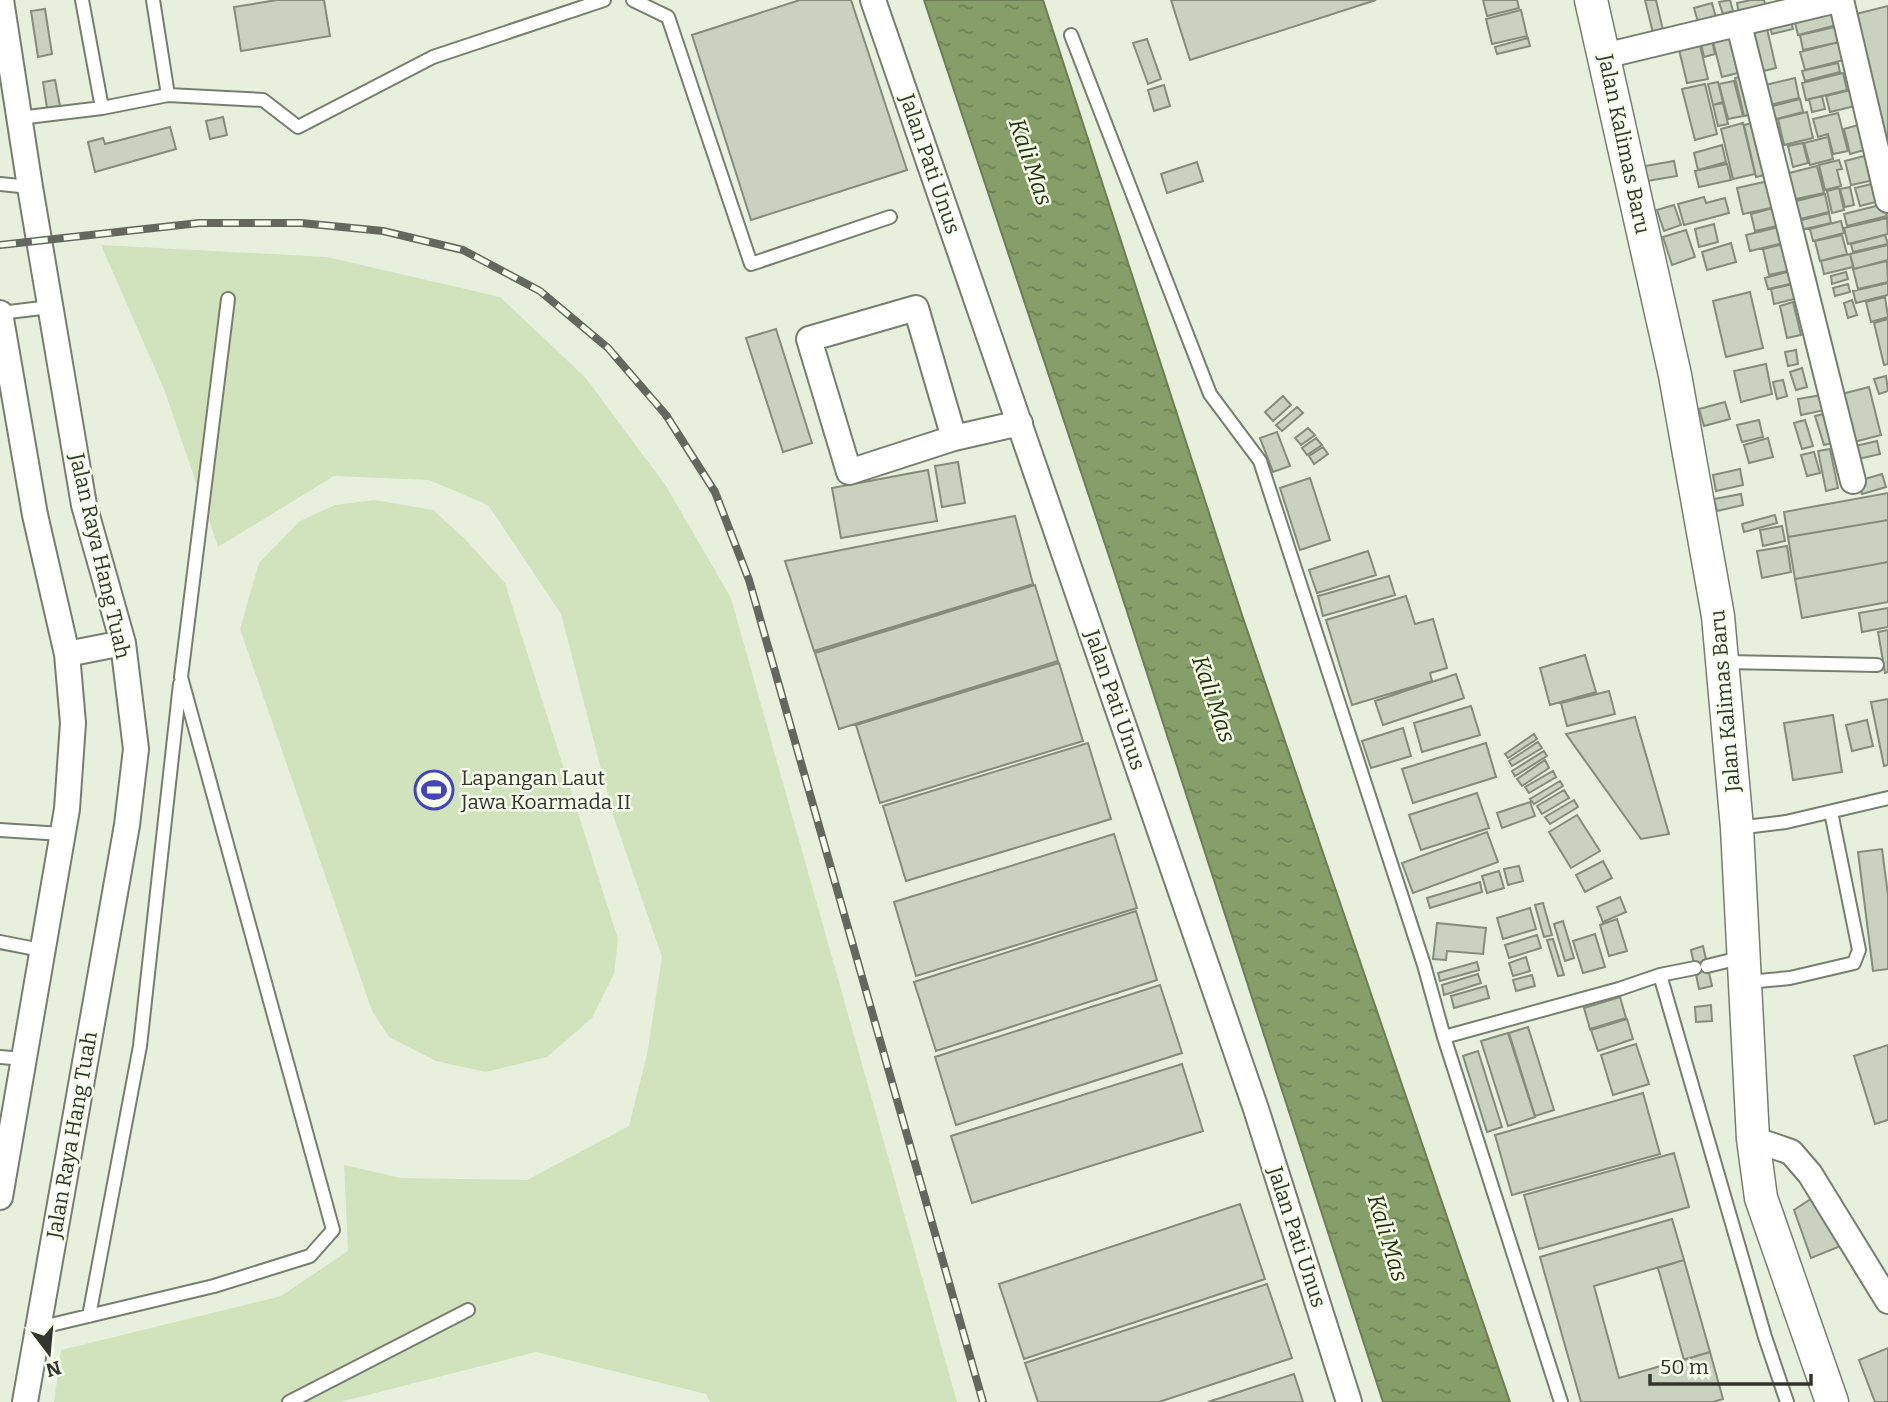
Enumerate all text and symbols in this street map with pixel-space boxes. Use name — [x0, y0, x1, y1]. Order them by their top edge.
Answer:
street label: Jalan Kalimas Baru — [1592, 51, 1656, 236]
street label: Jalan Pati Unus — [894, 90, 966, 237]
water label: Kali Mas — [1003, 115, 1059, 209]
street label: Jalan Raya Hang Tuah — [63, 450, 136, 661]
street label: Jalan Kalimas Baru — [1704, 609, 1746, 794]
street label: Jalan Pati Unus — [1079, 626, 1151, 773]
water label: Kali Mas — [1186, 652, 1242, 746]
place label: Lapangan Laut Jawa Koarmada II — [460, 765, 631, 815]
sports icon: Lapangan Laut Jawa Koarmada II — [413, 769, 455, 811]
street label: Jalan Raya Hang Tuah — [41, 1029, 103, 1242]
street label: Jalan Pati Unus — [1262, 1162, 1332, 1311]
water label: Kali Mas — [1361, 1191, 1415, 1285]
north arrow — [14, 1318, 84, 1388]
scale bar — [1650, 1342, 1811, 1386]
text: 50 m — [1660, 1354, 1709, 1380]
text: N — [43, 1356, 64, 1382]

